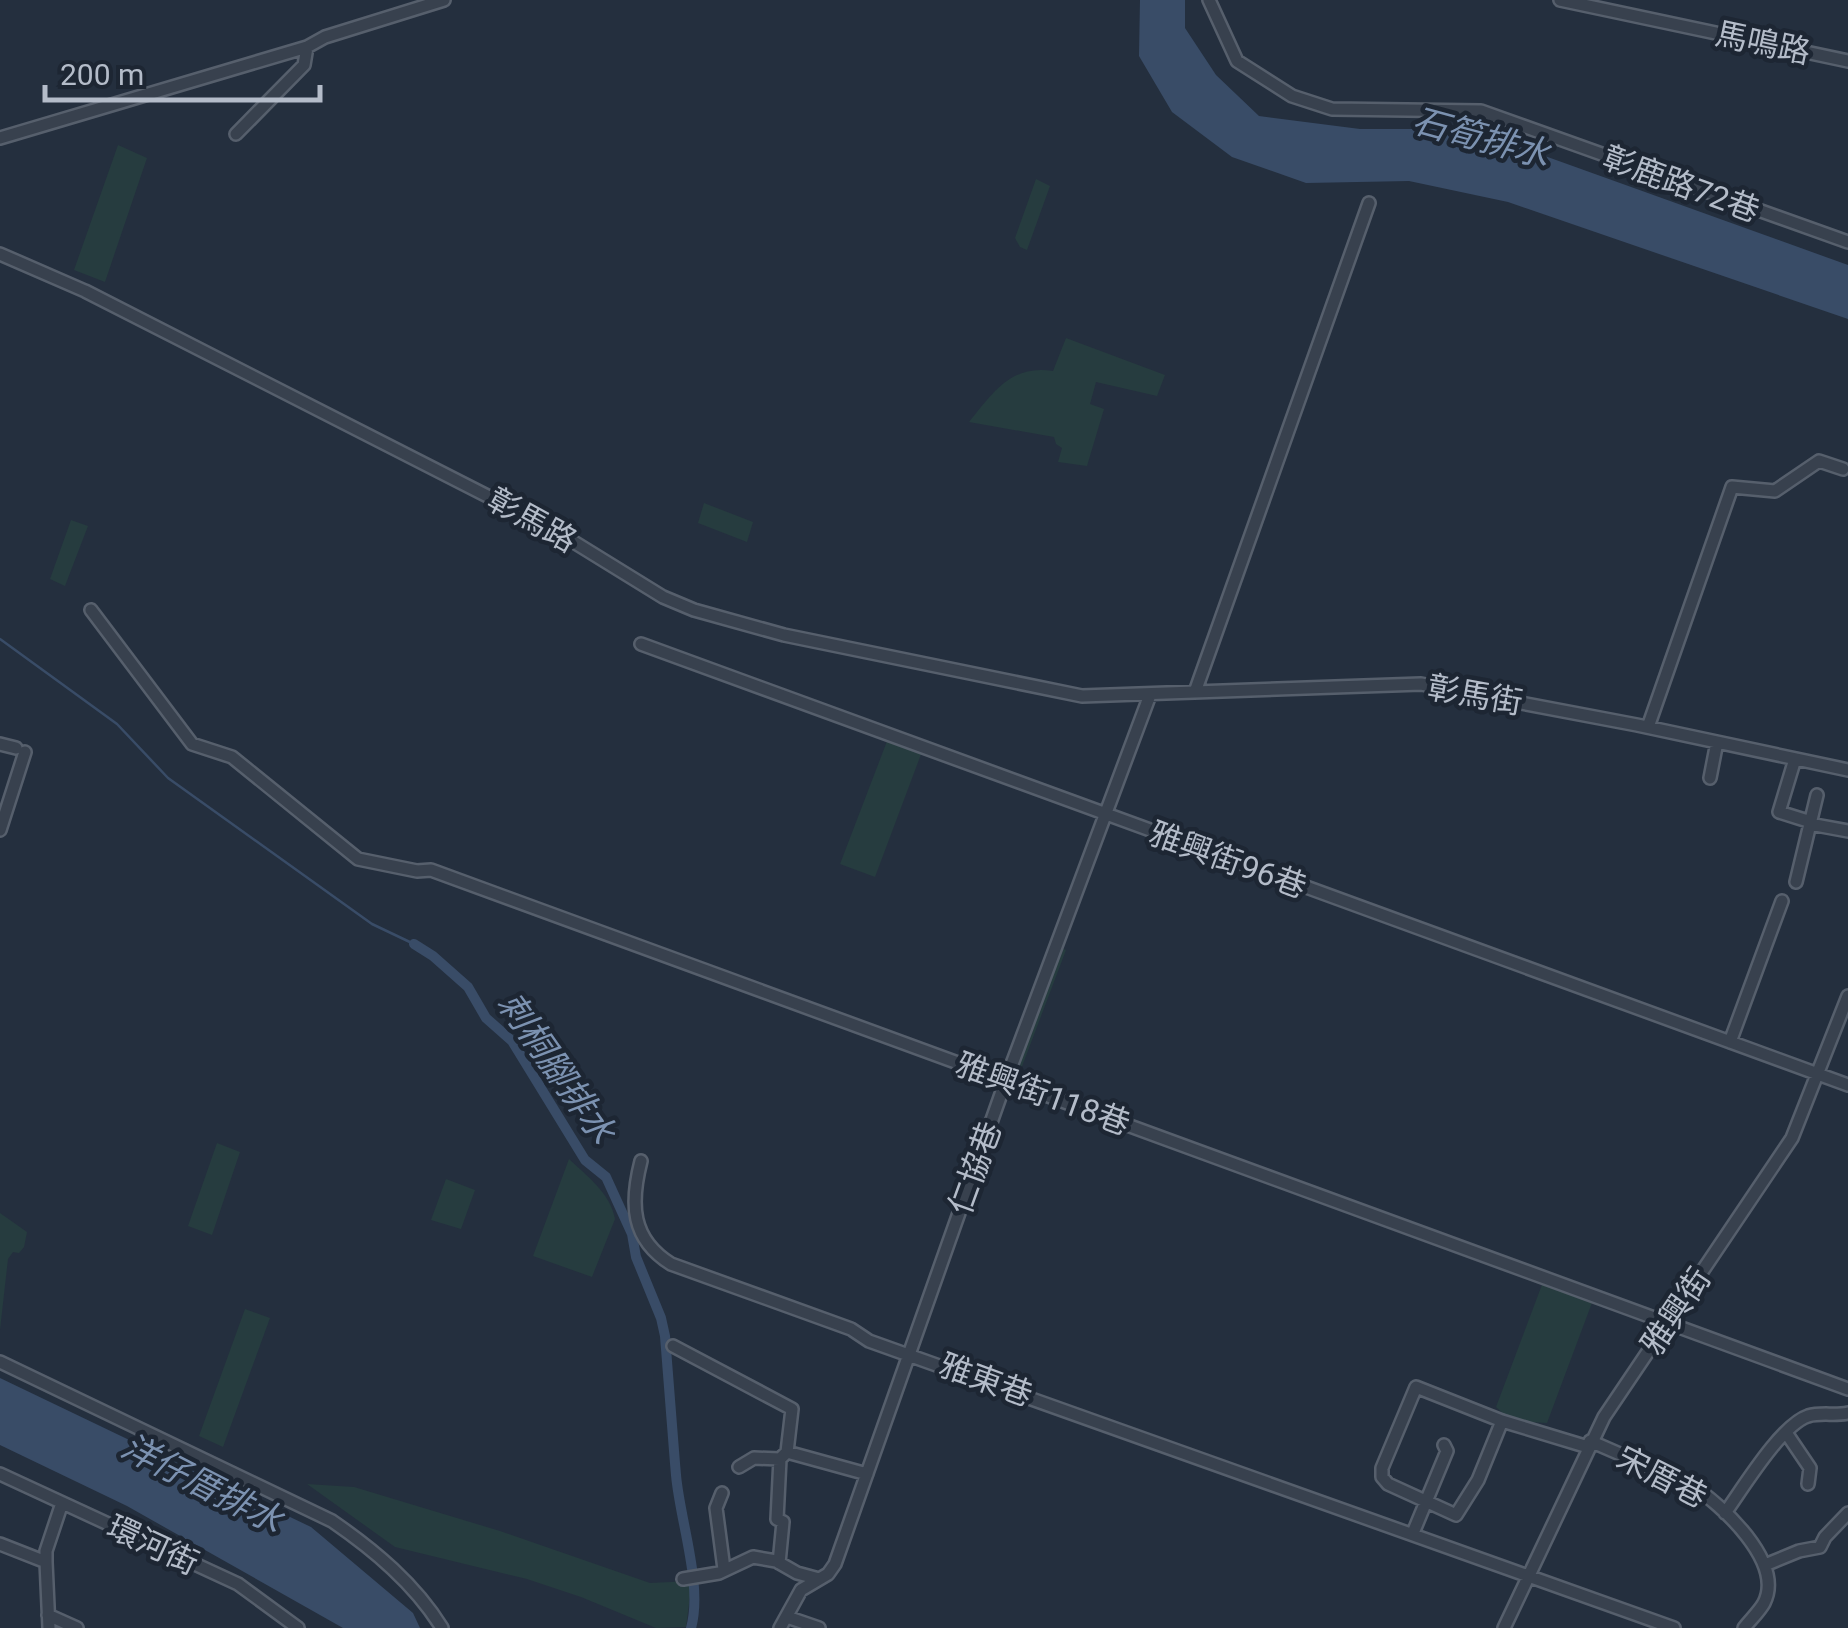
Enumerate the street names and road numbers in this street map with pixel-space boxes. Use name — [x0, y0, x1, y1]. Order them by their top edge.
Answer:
street label: 馬鳴路 — [1712, 14, 1814, 72]
street label: 彰鹿路72巷 — [1597, 138, 1765, 230]
street label: 彰馬路 — [481, 480, 583, 560]
street label: 彰馬街 — [1424, 668, 1526, 722]
street label: 雅興街96巷 — [1144, 814, 1312, 906]
street label: 雅興街118巷 — [951, 1045, 1135, 1143]
street label: 仁協巷 — [941, 1116, 1009, 1220]
street label: 雅興街 — [1633, 1261, 1719, 1361]
street label: 雅東巷 — [934, 1346, 1038, 1414]
street label: 宋厝巷 — [1611, 1438, 1713, 1516]
street label: 環河街 — [101, 1507, 205, 1583]

